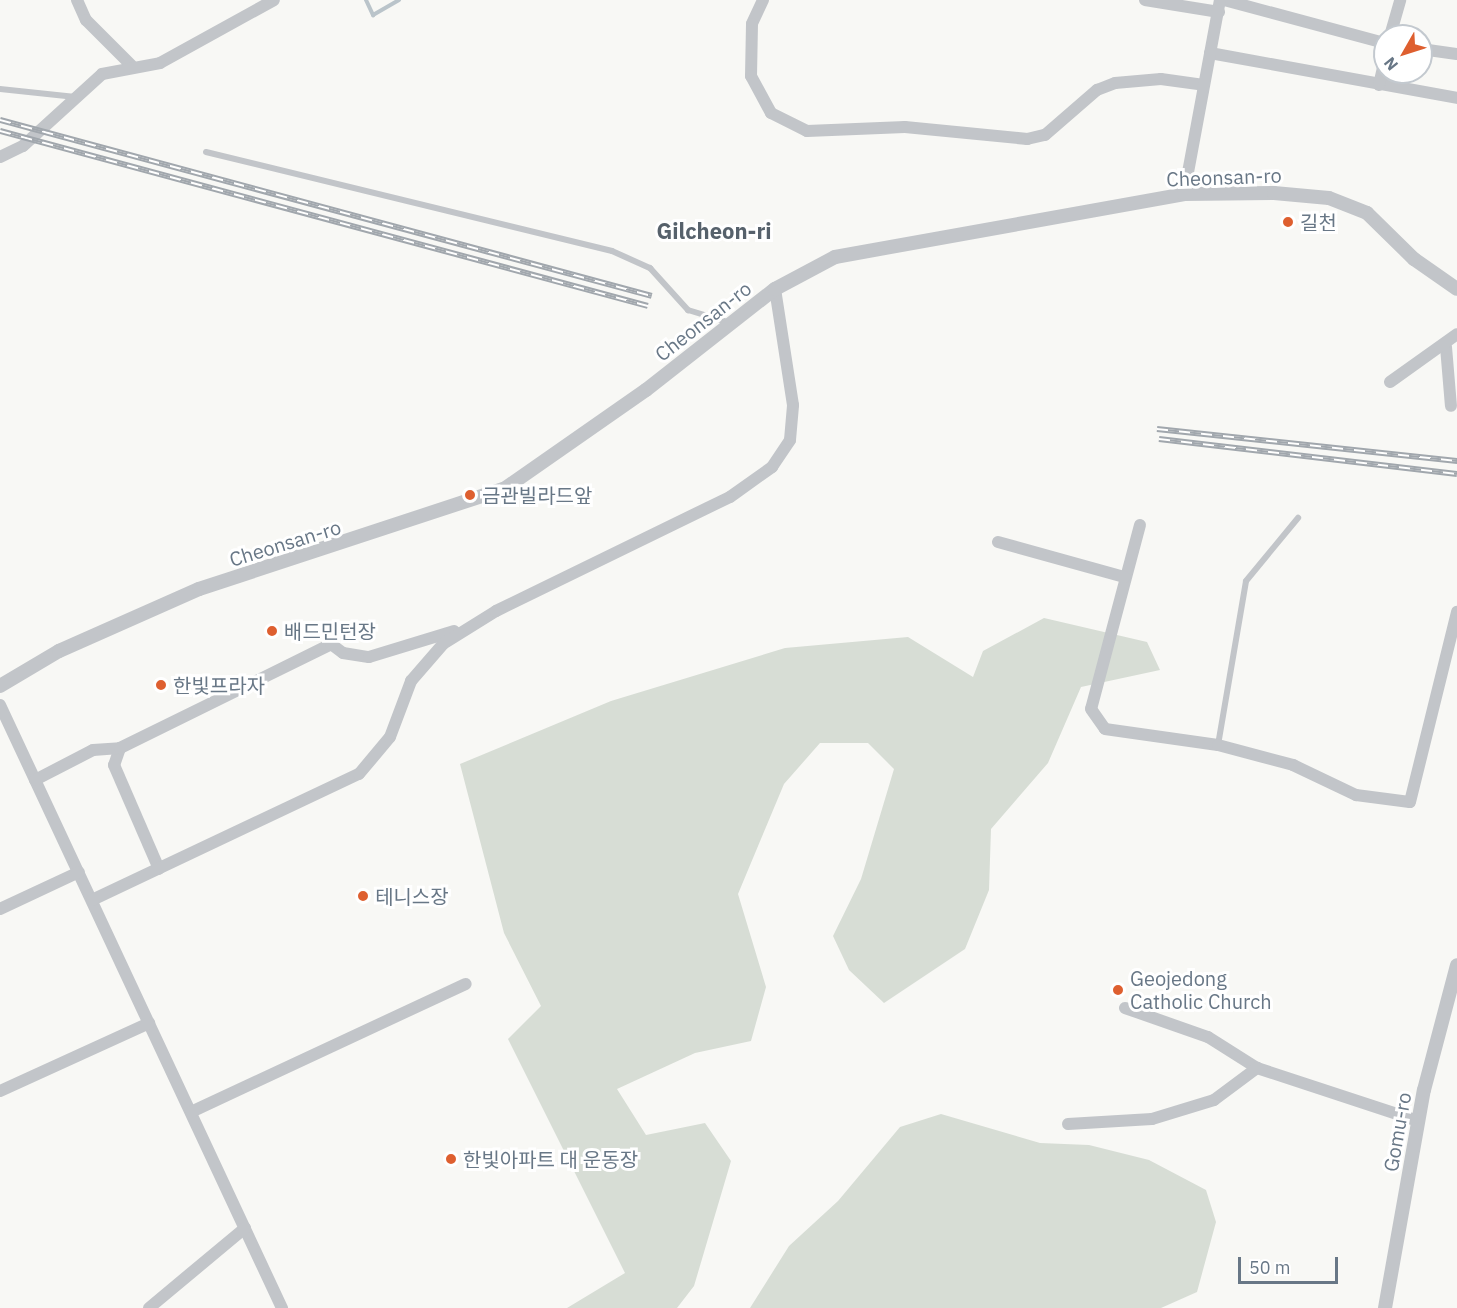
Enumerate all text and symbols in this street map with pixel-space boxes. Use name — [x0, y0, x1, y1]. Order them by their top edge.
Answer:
north arrow — [1373, 24, 1433, 84]
text: N — [1379, 53, 1402, 75]
street label: Cheonsan-ro — [1166, 163, 1282, 191]
place label: 길천 — [1300, 210, 1337, 234]
marker: 길천 — [1281, 215, 1295, 229]
district label: Gilcheon-ri — [656, 218, 772, 244]
street label: Cheonsan-ro — [650, 276, 756, 366]
place label: 금관빌라드앞 — [482, 483, 592, 507]
marker: 금관빌라드앞 — [463, 488, 477, 502]
street label: Cheonsan-ro — [226, 515, 344, 571]
place label: 배드민턴장 — [284, 619, 376, 643]
marker: 배드민턴장 — [265, 624, 279, 638]
place label: 한빛프라자 — [173, 673, 265, 697]
marker: 한빛프라자 — [154, 678, 168, 692]
place label: 테니스장 — [375, 884, 449, 908]
marker: 테니스장 — [356, 889, 370, 903]
place label: Geojedong Catholic Church — [1130, 966, 1272, 1013]
marker: Geojedong Catholic Church — [1111, 983, 1125, 997]
street label: Gomu-ro — [1378, 1090, 1416, 1174]
place label: 한빛아파트 대 운동장 — [463, 1147, 638, 1171]
marker: 한빛아파트 대 운동장 — [444, 1152, 458, 1166]
scale bar — [1241, 1245, 1342, 1283]
text: 50 m — [1249, 1256, 1291, 1279]

